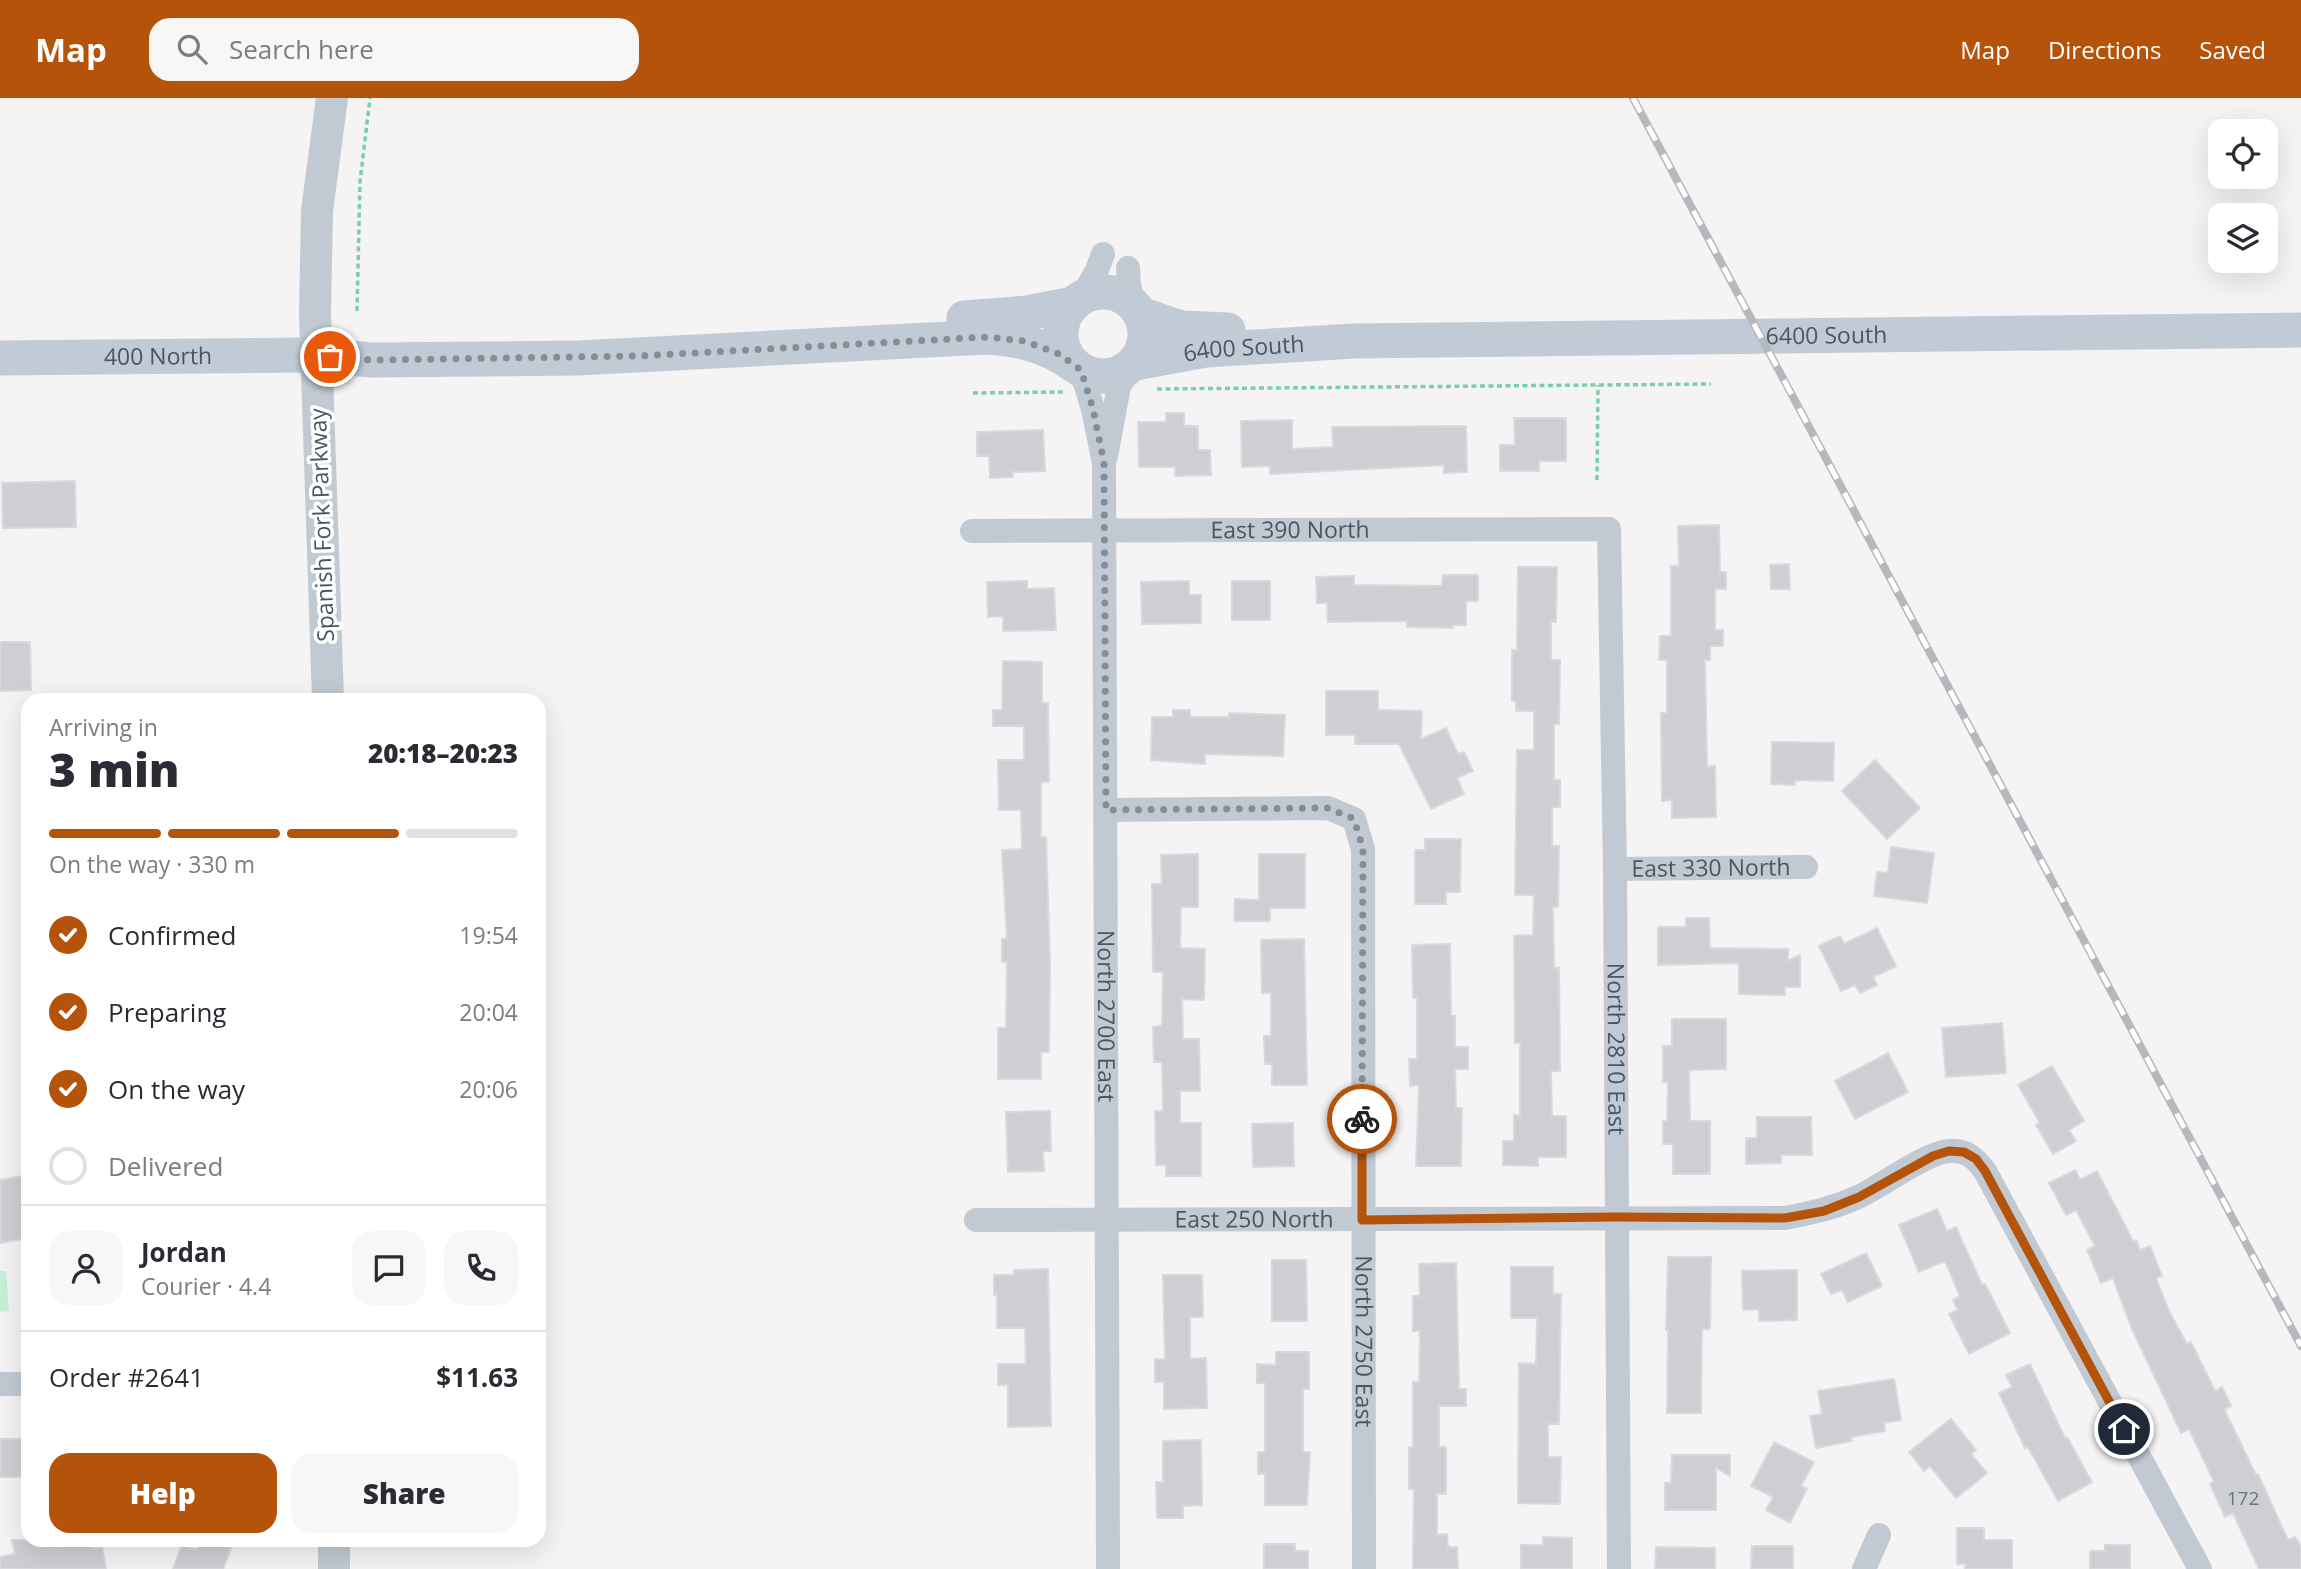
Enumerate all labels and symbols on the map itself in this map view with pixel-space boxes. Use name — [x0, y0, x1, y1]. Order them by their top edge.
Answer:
street label: 6400 South — [1766, 318, 1887, 351]
pin — [300, 327, 360, 387]
street label: 6400 South — [1180, 327, 1305, 369]
street label: 400 North — [104, 339, 212, 372]
street label: Spanish Fork Parkway — [301, 407, 341, 642]
street label: East 390 North — [1210, 513, 1370, 545]
street label: East 330 North — [1631, 850, 1791, 884]
street label: North 2700 East — [1091, 930, 1123, 1102]
street label: North 2810 East — [1601, 963, 1634, 1135]
courier — [1327, 1084, 1397, 1154]
street label: East 250 North — [1174, 1202, 1334, 1235]
street label: North 2750 East — [1349, 1255, 1381, 1428]
pin — [2094, 1399, 2154, 1459]
house number: 172 — [2227, 1485, 2259, 1511]

